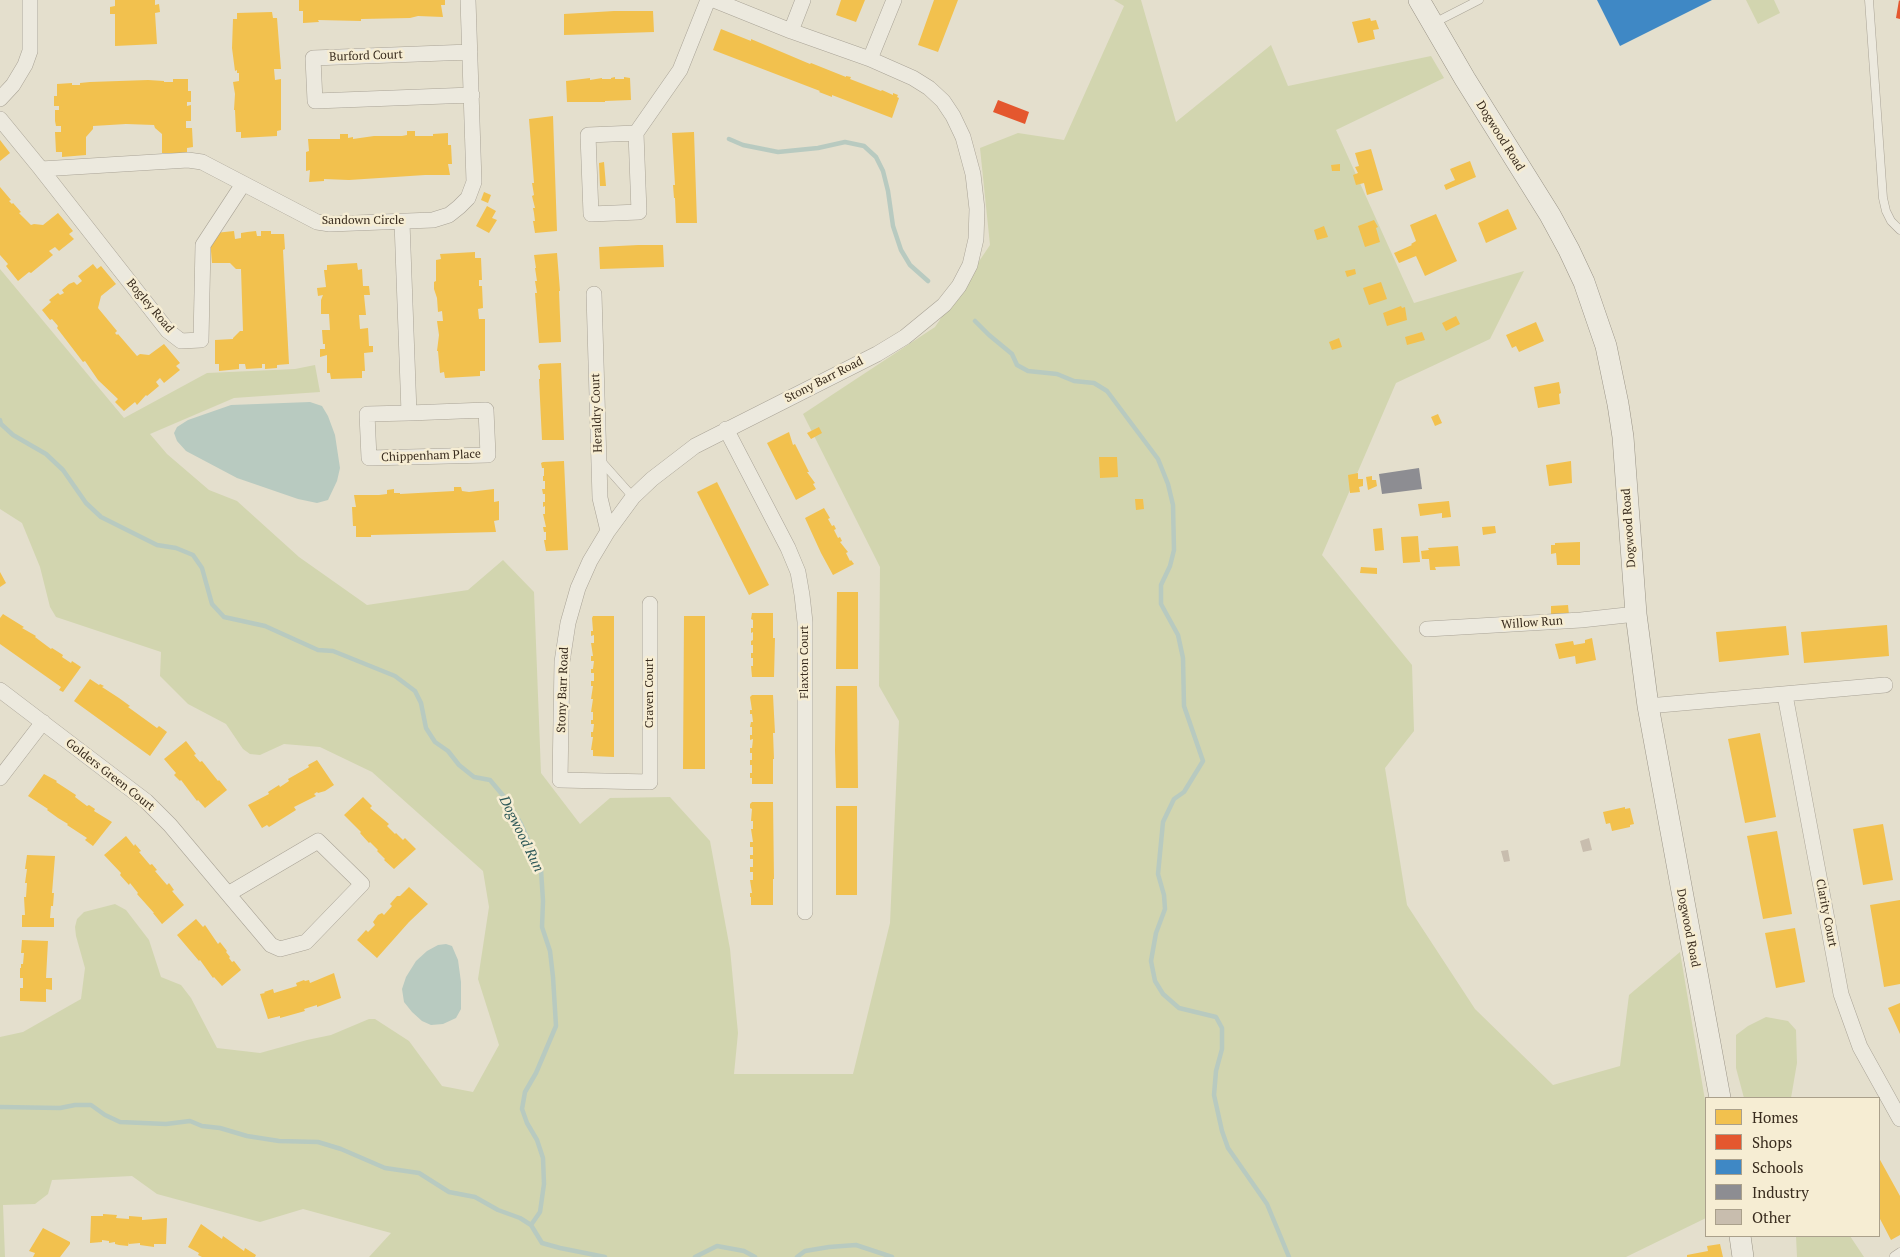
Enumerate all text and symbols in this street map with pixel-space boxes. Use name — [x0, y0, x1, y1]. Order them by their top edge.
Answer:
street label: Burford Court — [329, 48, 403, 64]
street label: Dogwood Road — [1473, 98, 1527, 174]
street label: Sandown Circle — [322, 214, 404, 228]
street label: Bogley Road — [123, 276, 177, 336]
street label: Stony Barr Road — [782, 354, 866, 406]
street label: Heraldry Court — [588, 373, 606, 453]
street label: Chippenham Place — [381, 447, 481, 465]
street label: Dogwood Road — [1619, 488, 1639, 568]
street label: Willow Run — [1501, 614, 1563, 632]
street label: Flaxton Court — [798, 625, 812, 699]
street label: Stony Barr Road — [554, 647, 572, 733]
street label: Craven Court — [643, 658, 657, 728]
street label: Golders Green Court — [63, 736, 157, 814]
water label: Dogwood Run — [495, 793, 547, 875]
street label: Clarity Court — [1812, 878, 1840, 948]
street label: Dogwood Road — [1673, 888, 1703, 968]
legend — [1705, 1097, 1880, 1237]
text: Homes — [1752, 1107, 1798, 1127]
text: Shops — [1752, 1132, 1792, 1152]
text: Schools — [1752, 1157, 1803, 1177]
text: Industry — [1752, 1182, 1809, 1202]
text: Other — [1752, 1207, 1791, 1227]

